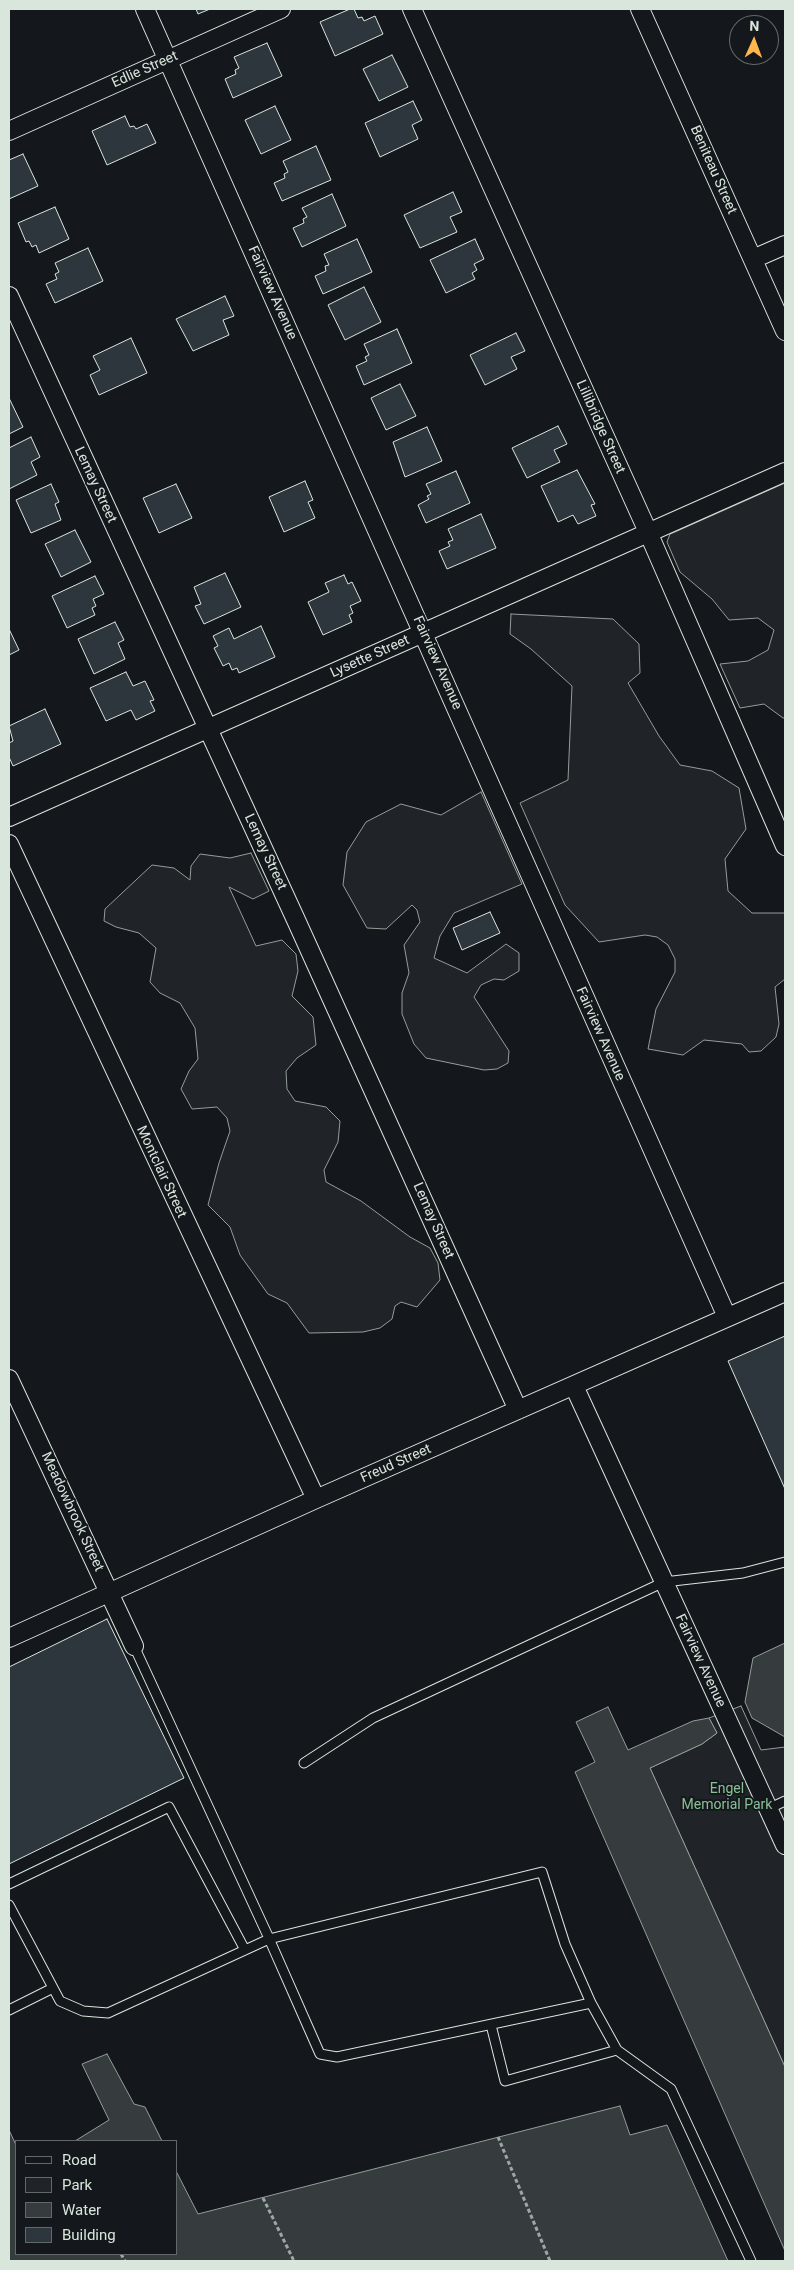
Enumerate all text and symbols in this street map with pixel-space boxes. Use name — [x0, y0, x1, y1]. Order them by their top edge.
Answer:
north arrow — [729, 15, 779, 65]
text: N — [749, 18, 760, 34]
street label: Edlie Street — [109, 48, 181, 92]
street label: Beniteau Street — [686, 123, 740, 217]
street label: Fairview Avenue — [244, 244, 300, 342]
street label: Lillibridge Street — [572, 378, 628, 476]
street label: Lemay Street — [70, 444, 120, 526]
street label: Fairview Avenue — [409, 614, 465, 712]
street label: Lysette Street — [328, 632, 412, 682]
street label: Lemay Street — [240, 811, 290, 893]
street label: Fairview Avenue — [572, 985, 628, 1083]
street label: Montclair Street — [132, 1123, 190, 1221]
street label: Lemay Street — [409, 1180, 457, 1262]
street label: Freud Street — [358, 1441, 434, 1487]
street label: Meadowbrook Street — [37, 1450, 107, 1574]
street label: Fairview Avenue — [671, 1612, 729, 1710]
park label: Engel Memorial Park — [682, 1781, 772, 1814]
legend — [15, 2140, 178, 2255]
text: Road — [62, 2151, 96, 2169]
text: Park — [62, 2176, 92, 2194]
text: Water — [62, 2201, 101, 2219]
text: Building — [62, 2226, 116, 2244]

